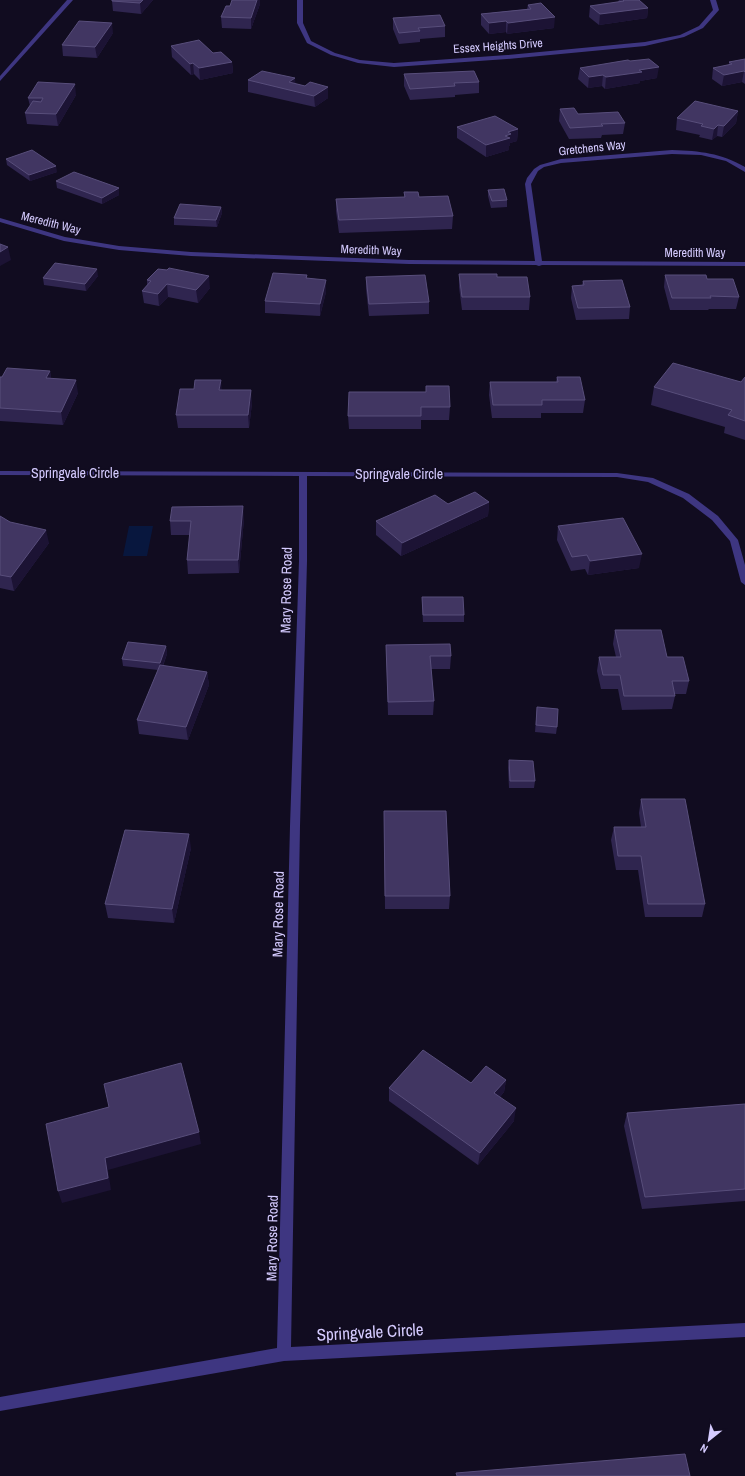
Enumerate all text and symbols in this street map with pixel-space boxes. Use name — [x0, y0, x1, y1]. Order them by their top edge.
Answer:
street label: Essex Heights Drive — [453, 35, 543, 57]
street label: Gretchens Way — [558, 137, 626, 159]
street label: Meredith Way — [20, 208, 83, 238]
street label: Meredith Way — [340, 241, 402, 259]
street label: Meredith Way — [665, 245, 726, 261]
street label: Springvale Circle — [31, 464, 119, 482]
street label: Springvale Circle — [355, 465, 443, 483]
street label: Mary Rose Road — [276, 547, 296, 633]
street label: Mary Rose Road — [268, 871, 288, 957]
street label: Mary Rose Road — [262, 1195, 282, 1281]
street label: Springvale Circle — [316, 1317, 424, 1346]
north arrow — [689, 1420, 729, 1460]
text: N — [698, 1441, 710, 1456]

